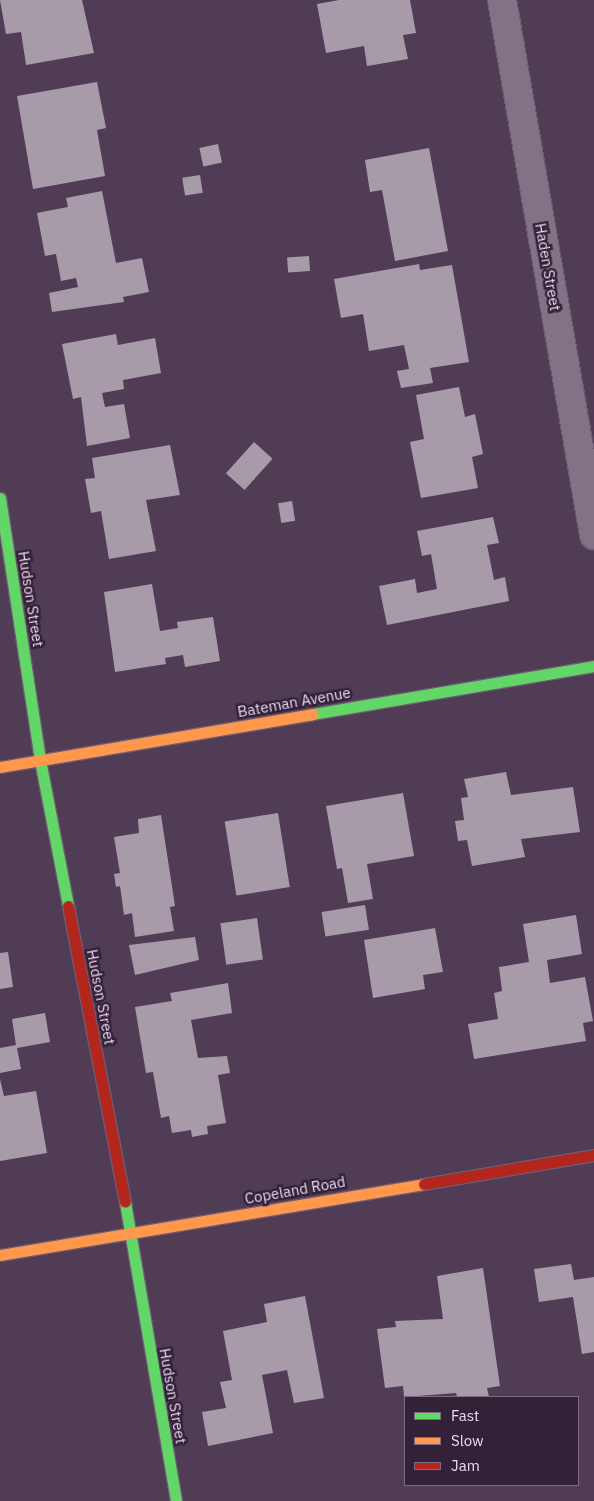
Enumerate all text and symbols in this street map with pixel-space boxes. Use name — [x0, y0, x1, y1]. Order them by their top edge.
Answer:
street label: Haden Street — [531, 222, 565, 312]
street label: Hudson Street — [15, 550, 47, 648]
street label: Bateman Avenue — [236, 683, 352, 721]
street label: Hudson Street — [83, 948, 119, 1046]
street label: Copeland Road — [243, 1172, 347, 1208]
street label: Hudson Street — [156, 1347, 190, 1445]
legend — [404, 1396, 579, 1486]
text: Fast — [451, 1406, 479, 1425]
text: Slow — [451, 1431, 484, 1450]
text: Jam — [451, 1456, 480, 1475]

